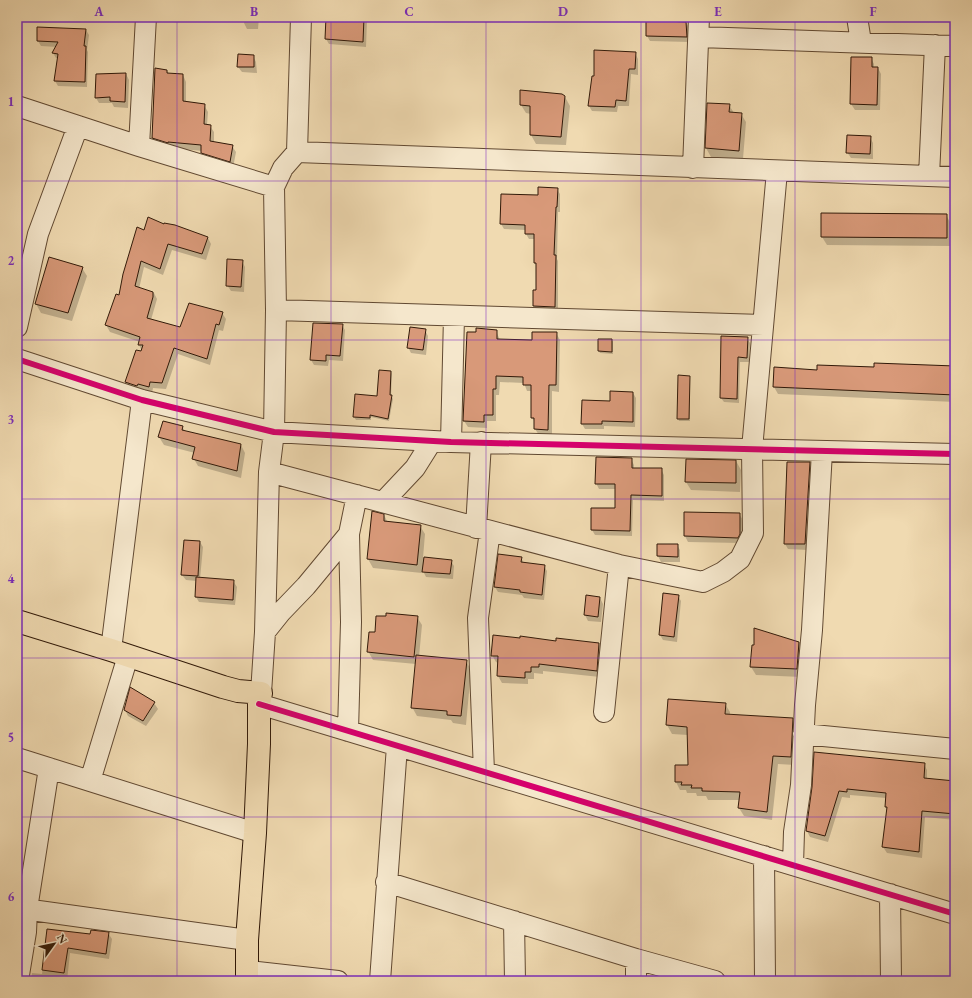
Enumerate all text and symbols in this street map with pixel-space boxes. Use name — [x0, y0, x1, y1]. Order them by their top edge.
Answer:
text: A — [93, 3, 104, 20]
text: B — [250, 3, 258, 20]
text: C — [404, 3, 414, 20]
text: D — [558, 3, 568, 20]
text: E — [714, 3, 722, 20]
text: F — [869, 3, 877, 20]
text: 1 — [8, 93, 15, 110]
text: 2 — [8, 252, 15, 269]
text: 3 — [8, 411, 15, 428]
text: 4 — [8, 570, 15, 587]
text: 5 — [8, 729, 14, 746]
text: 6 — [8, 888, 15, 905]
north arrow — [34, 924, 74, 964]
text: N — [54, 931, 71, 946]

